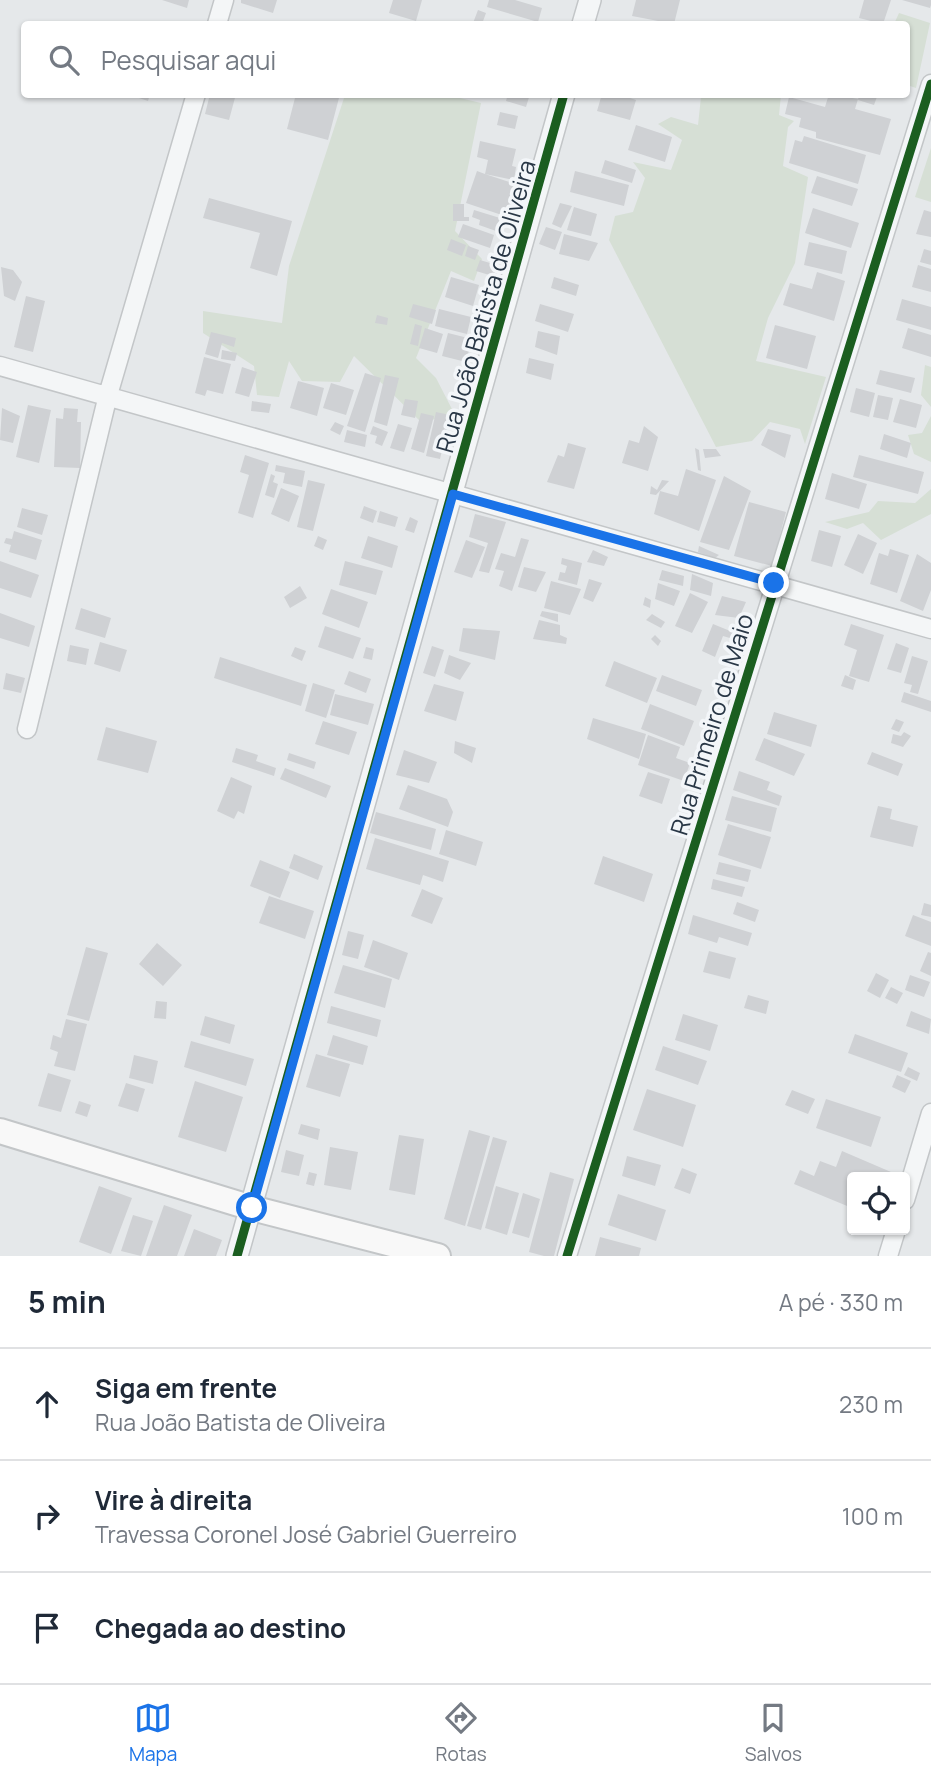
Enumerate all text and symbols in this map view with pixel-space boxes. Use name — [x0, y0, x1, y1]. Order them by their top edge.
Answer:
search box — [21, 21, 910, 98]
icon: search — [45, 41, 83, 79]
text: Pesquisar aqui — [101, 42, 276, 78]
street label: Rua João Batista de Oliveira — [427, 156, 543, 456]
route end — [758, 567, 789, 598]
street label: Rua Primeiro de Maio — [662, 609, 760, 839]
map controls — [847, 1172, 910, 1235]
button: locate — [847, 1172, 910, 1235]
route start — [236, 1192, 267, 1223]
text: 5 min — [28, 1281, 106, 1322]
text: A pé · 330 m — [779, 1286, 903, 1318]
text: Siga em frente — [95, 1370, 277, 1406]
icon: ahead — [28, 1385, 66, 1423]
text: 230 m — [839, 1388, 903, 1420]
text: Rua João Batista de Oliveira — [95, 1406, 386, 1438]
text: Vire à direita — [95, 1482, 252, 1518]
icon: right — [28, 1497, 66, 1535]
text: 100 m — [842, 1500, 903, 1532]
text: Travessa Coronel José Gabriel Guerreiro — [95, 1518, 517, 1550]
icon: arrive — [28, 1609, 66, 1647]
text: Chegada ao destino — [95, 1610, 346, 1646]
tab: Mapa — [129, 1699, 177, 1767]
tab: Rotas — [435, 1699, 487, 1767]
tab: Salvos — [745, 1699, 802, 1767]

